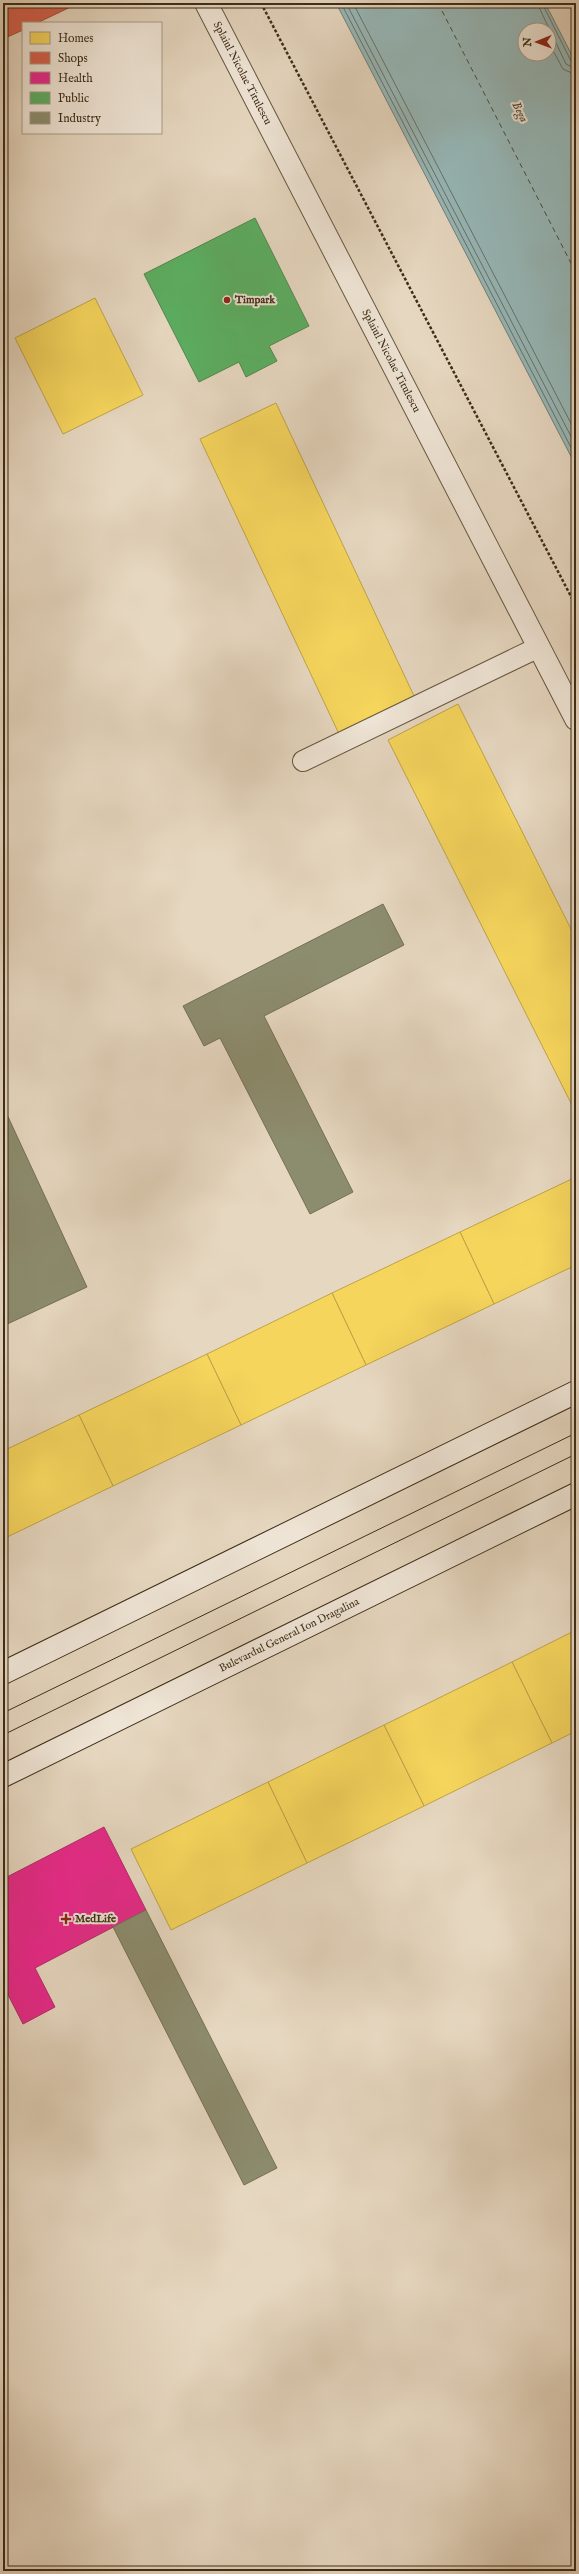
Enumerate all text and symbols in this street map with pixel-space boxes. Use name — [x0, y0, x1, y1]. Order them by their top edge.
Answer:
street label: Splaiul Nicolae Titulescu — [210, 19, 275, 127]
legend — [22, 22, 162, 134]
north arrow — [517, 22, 557, 62]
text: Homes — [58, 31, 94, 46]
text: N — [521, 37, 535, 48]
text: Shops — [58, 51, 88, 67]
text: Health — [58, 71, 93, 86]
text: Public — [58, 91, 89, 106]
water label: Bega — [508, 99, 532, 125]
text: Industry — [58, 111, 101, 126]
place label: Timpark — [234, 293, 276, 307]
marker: Timpark — [222, 295, 232, 305]
street label: Splaiul Nicolae Titulescu — [359, 307, 424, 415]
street label: Bulevardul General Ion Dragalina — [217, 1595, 362, 1676]
place label: MedLife — [75, 1912, 116, 1926]
marker: MedLife — [60, 1913, 72, 1925]

